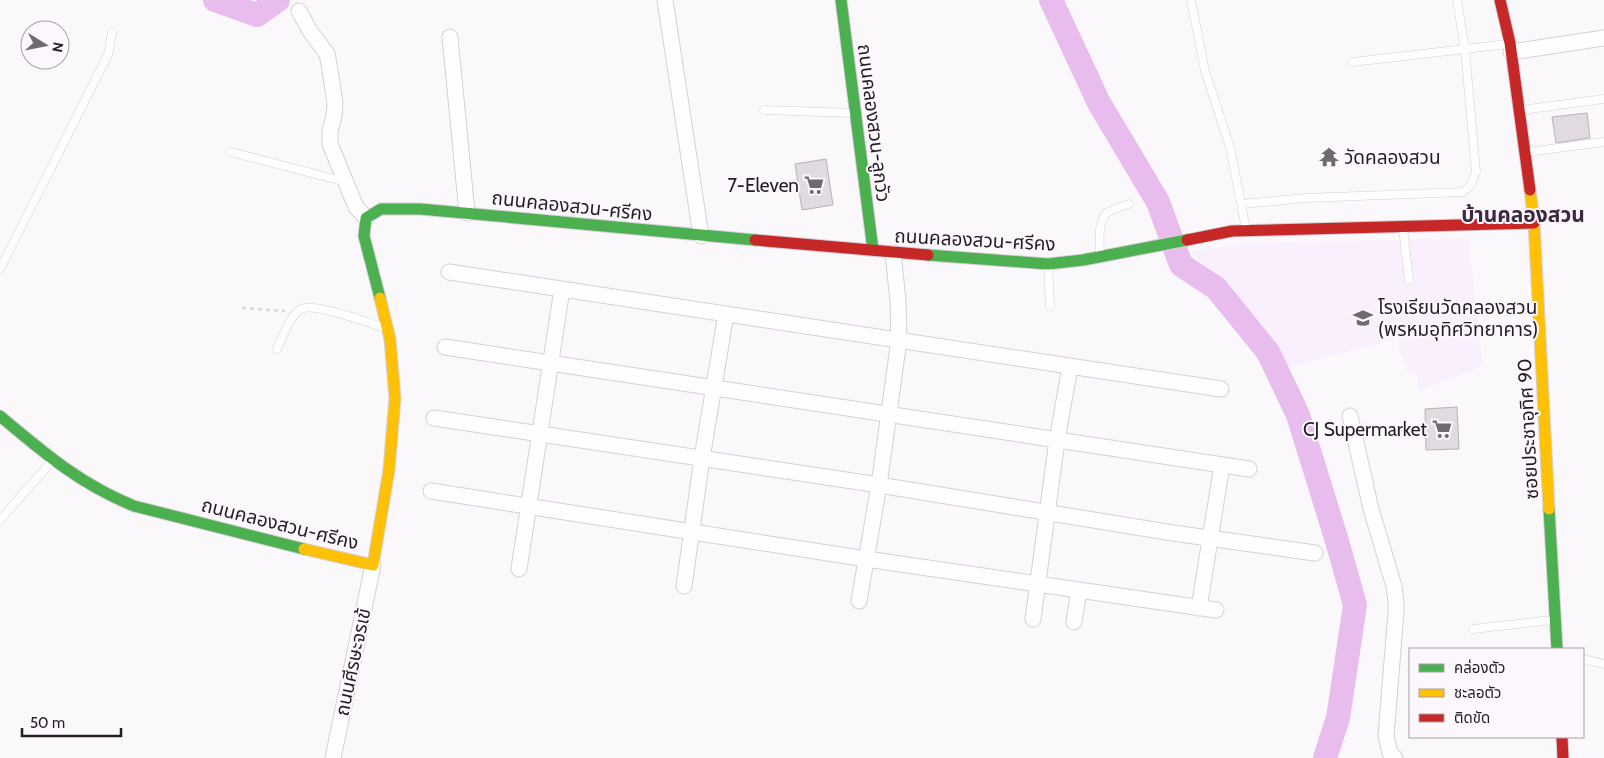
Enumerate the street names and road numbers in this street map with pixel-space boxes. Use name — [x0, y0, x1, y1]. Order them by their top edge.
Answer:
street label: ถนนคลองสวน-ลูกวัว — [852, 43, 895, 204]
street label: ถนนคลองสวน-ศรีคง — [491, 186, 653, 226]
street label: ถนนคลองสวน-ศรีคง — [894, 224, 1056, 256]
street label: ซอยประชาอุทิศ 90 — [1513, 358, 1543, 500]
street label: ถนนคลองสวน-ศรีคง — [199, 493, 361, 555]
street label: ถนนศีรษะจรเข้ — [330, 606, 376, 718]

